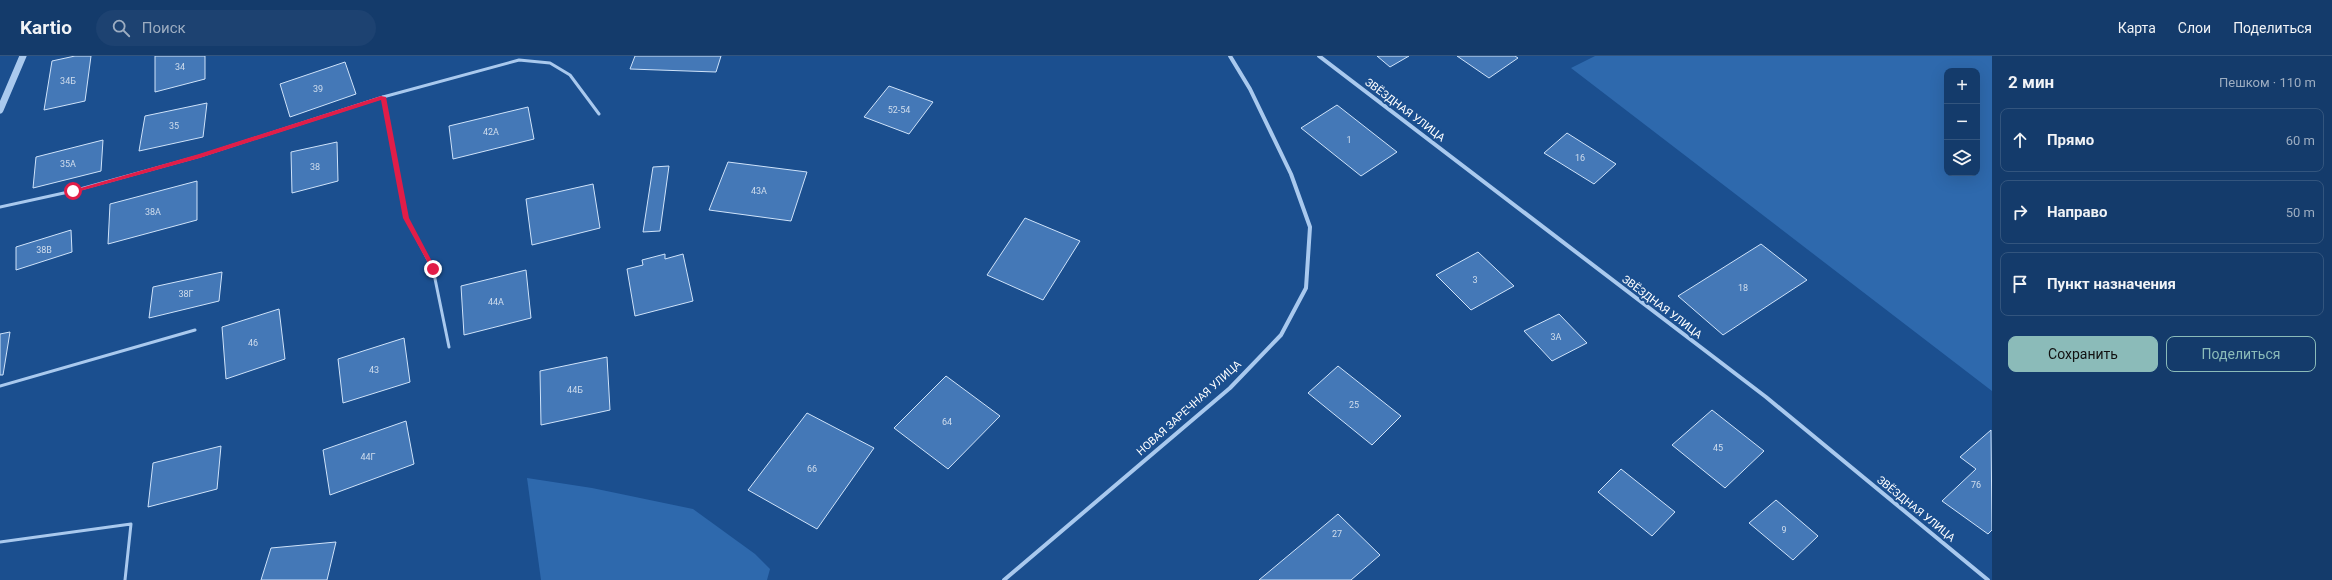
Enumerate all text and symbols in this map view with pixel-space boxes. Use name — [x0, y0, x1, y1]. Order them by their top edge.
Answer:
search box — [96, 10, 376, 46]
text: Kartio — [20, 16, 72, 39]
icon: search — [110, 17, 132, 39]
text: Поиск — [142, 19, 186, 37]
text: Карта — [2118, 20, 2156, 36]
text: Слои — [2178, 20, 2211, 36]
text: Поделиться — [2233, 20, 2312, 36]
house number: 34 — [175, 62, 185, 72]
map controls — [1944, 68, 1980, 176]
button: + — [1944, 68, 1980, 104]
text: 2 мин — [2008, 72, 2054, 92]
text: Пешком · 110 m — [2219, 75, 2316, 90]
house number: 34Б — [60, 76, 76, 86]
street label: ЗВЁЗДНАЯ УЛИЦА — [1362, 76, 1448, 145]
house number: 39 — [313, 84, 323, 94]
button: − — [1944, 104, 1980, 140]
house number: 52-54 — [888, 105, 910, 115]
house number: 35 — [169, 121, 179, 131]
house number: 42А — [483, 127, 499, 137]
icon: ahead — [2009, 129, 2031, 151]
text: Прямо — [2047, 131, 2094, 149]
text: 60 m — [2286, 133, 2315, 148]
house number: 1 — [1346, 135, 1352, 145]
button: layers — [1944, 140, 1980, 176]
house number: 16 — [1575, 153, 1585, 163]
house number: 35А — [60, 159, 76, 169]
house number: 38 — [310, 162, 320, 172]
route start — [64, 182, 82, 200]
house number: 43А — [751, 186, 767, 196]
icon: right — [2009, 201, 2031, 223]
text: Направо — [2047, 203, 2108, 221]
text: 50 m — [2286, 205, 2315, 220]
house number: 38А — [145, 207, 161, 217]
house number: 38В — [36, 245, 52, 255]
route end — [424, 260, 442, 278]
street label: ЗВЁЗДНАЯ УЛИЦА — [1619, 273, 1705, 342]
icon: arrive — [2009, 273, 2031, 295]
house number: 3 — [1472, 275, 1478, 285]
text: Пункт назначения — [2047, 275, 2176, 293]
house number: 18 — [1738, 283, 1748, 293]
house number: 38Г — [178, 289, 194, 299]
house number: 44А — [488, 297, 504, 307]
house number: 3А — [1551, 332, 1562, 342]
button: Сохранить — [2008, 336, 2158, 372]
button: Поделиться — [2166, 336, 2316, 372]
house number: 46 — [248, 338, 258, 348]
street label: НОВАЯ ЗАРЕЧНАЯ УЛИЦА — [1134, 357, 1245, 458]
house number: 43 — [369, 365, 379, 375]
house number: 44Б — [567, 385, 583, 395]
house number: 25 — [1349, 400, 1359, 410]
house number: 64 — [942, 417, 952, 427]
house number: 45 — [1713, 443, 1723, 453]
house number: 44Г — [360, 452, 376, 462]
house number: 66 — [807, 464, 817, 474]
street label: ЗВЁЗДНАЯ УЛИЦА — [1874, 473, 1958, 545]
house number: 76 — [1971, 480, 1981, 490]
house number: 9 — [1781, 525, 1787, 535]
house number: 27 — [1332, 529, 1342, 539]

